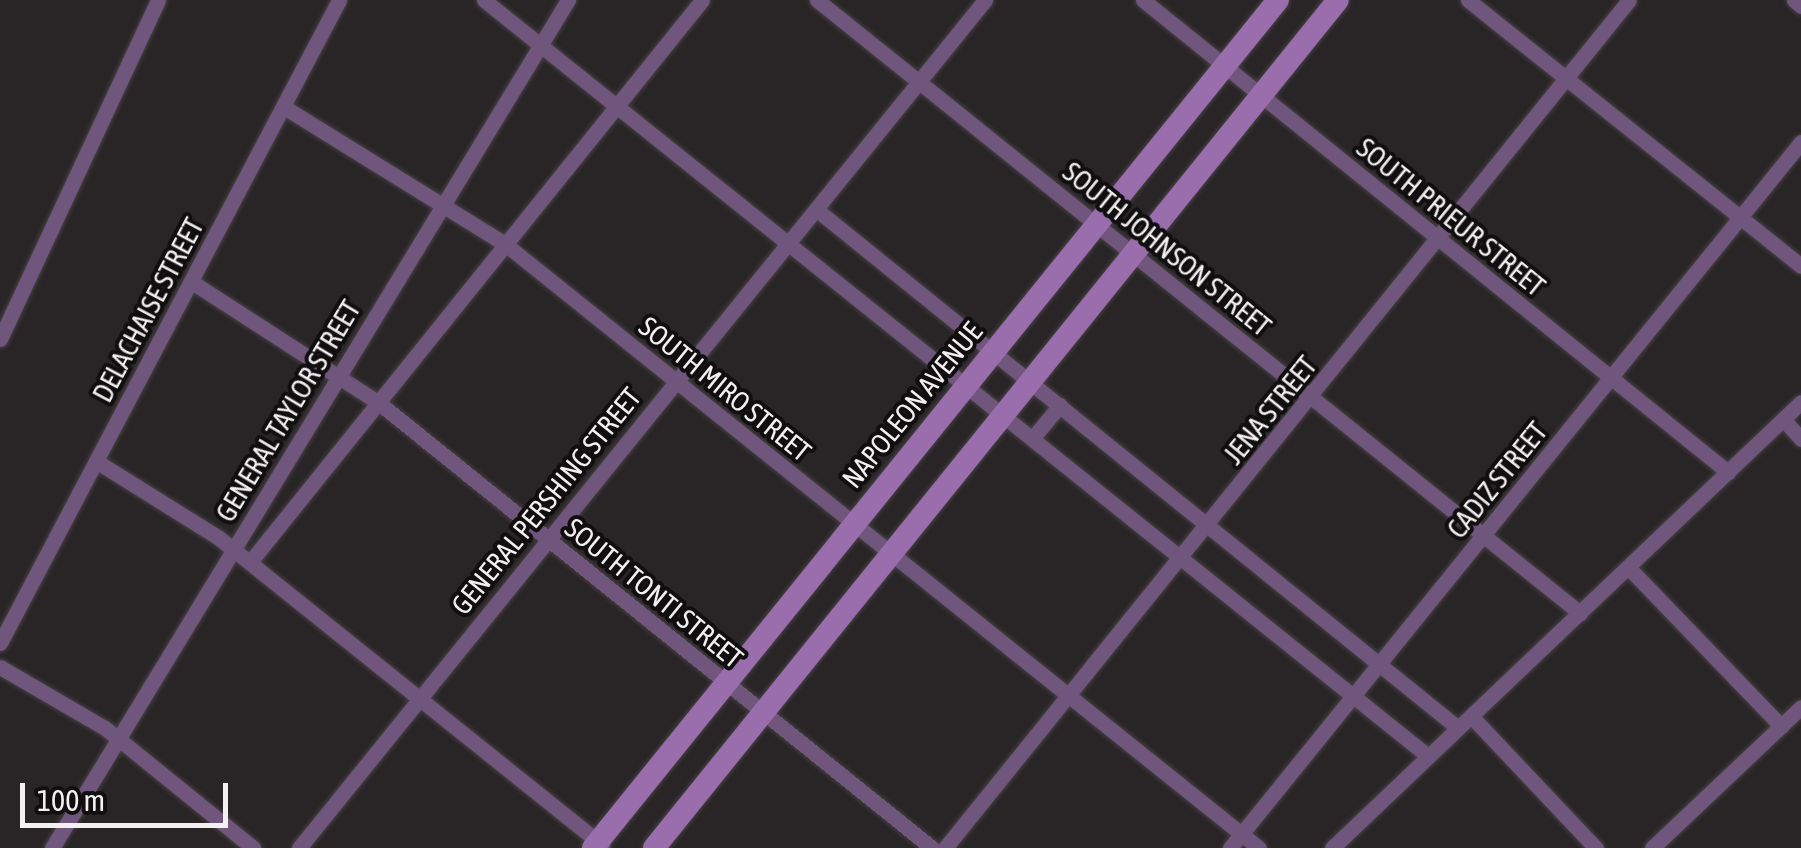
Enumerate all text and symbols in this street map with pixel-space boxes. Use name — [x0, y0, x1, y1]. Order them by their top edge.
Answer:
street label: SOUTH PRIEUR STREET — [1350, 131, 1552, 303]
street label: SOUTH JOHNSON STREET — [1056, 155, 1278, 343]
street label: DELACHAISE STREET — [85, 212, 211, 408]
street label: GENERAL TAYLOR STREET — [209, 294, 367, 528]
street label: SOUTH MIRO STREET — [632, 310, 818, 468]
street label: NAPOLEON AVENUE — [835, 315, 989, 495]
street label: JENA STREET — [1216, 349, 1324, 471]
street label: GENERAL PERSHING STREET — [444, 381, 648, 621]
street label: CADIZ STREET — [1440, 415, 1554, 545]
street label: SOUTH TONTI STREET — [558, 511, 750, 675]
scale bar — [25, 763, 232, 825]
text: 100 m — [37, 783, 105, 817]

